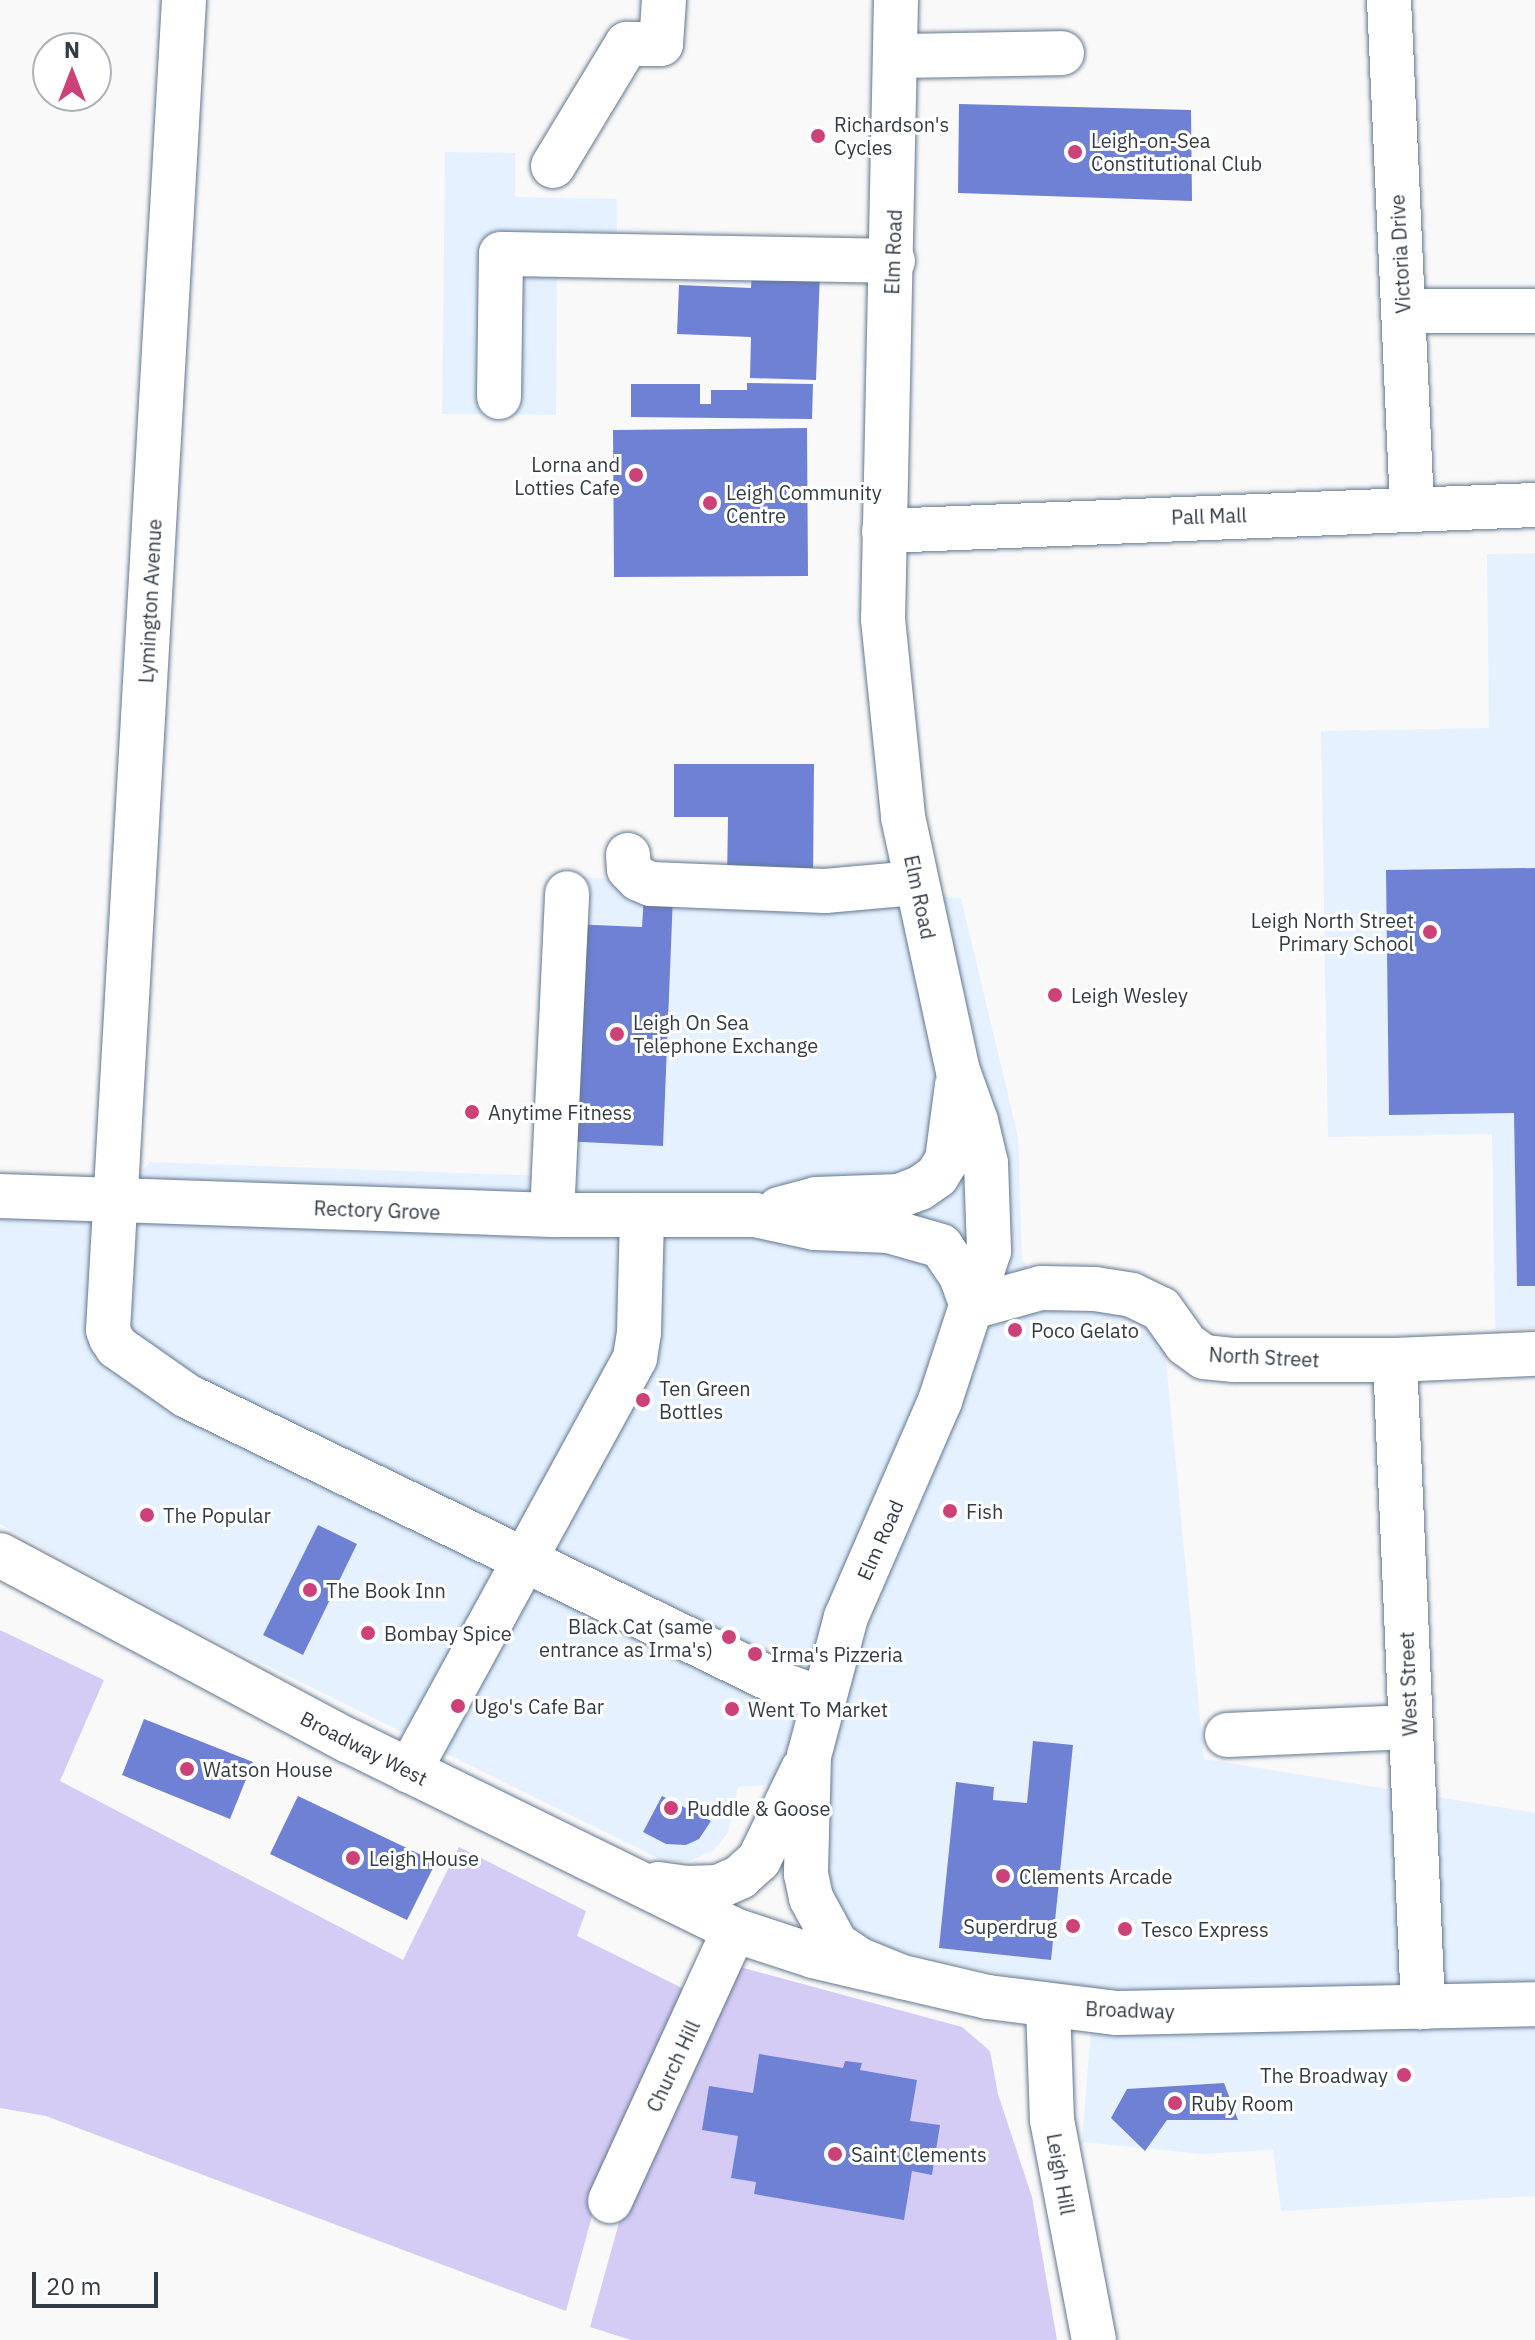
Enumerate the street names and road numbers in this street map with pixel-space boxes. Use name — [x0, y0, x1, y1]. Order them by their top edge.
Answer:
street label: Victoria Drive — [1385, 194, 1415, 314]
street label: Elm Road — [880, 209, 906, 295]
street label: Pall Mall — [1171, 503, 1247, 529]
street label: Lymington Avenue — [134, 518, 166, 684]
street label: Elm Road — [899, 853, 941, 941]
street label: Rectory Grove — [313, 1196, 441, 1224]
street label: North Street — [1208, 1342, 1320, 1372]
street label: Elm Road — [852, 1496, 908, 1584]
street label: West Street — [1394, 1631, 1422, 1737]
street label: Broadway West — [296, 1706, 432, 1790]
street label: Broadway — [1085, 1996, 1175, 2024]
street label: Church Hill — [641, 2016, 705, 2116]
street label: Leigh Hill — [1042, 2131, 1080, 2217]

